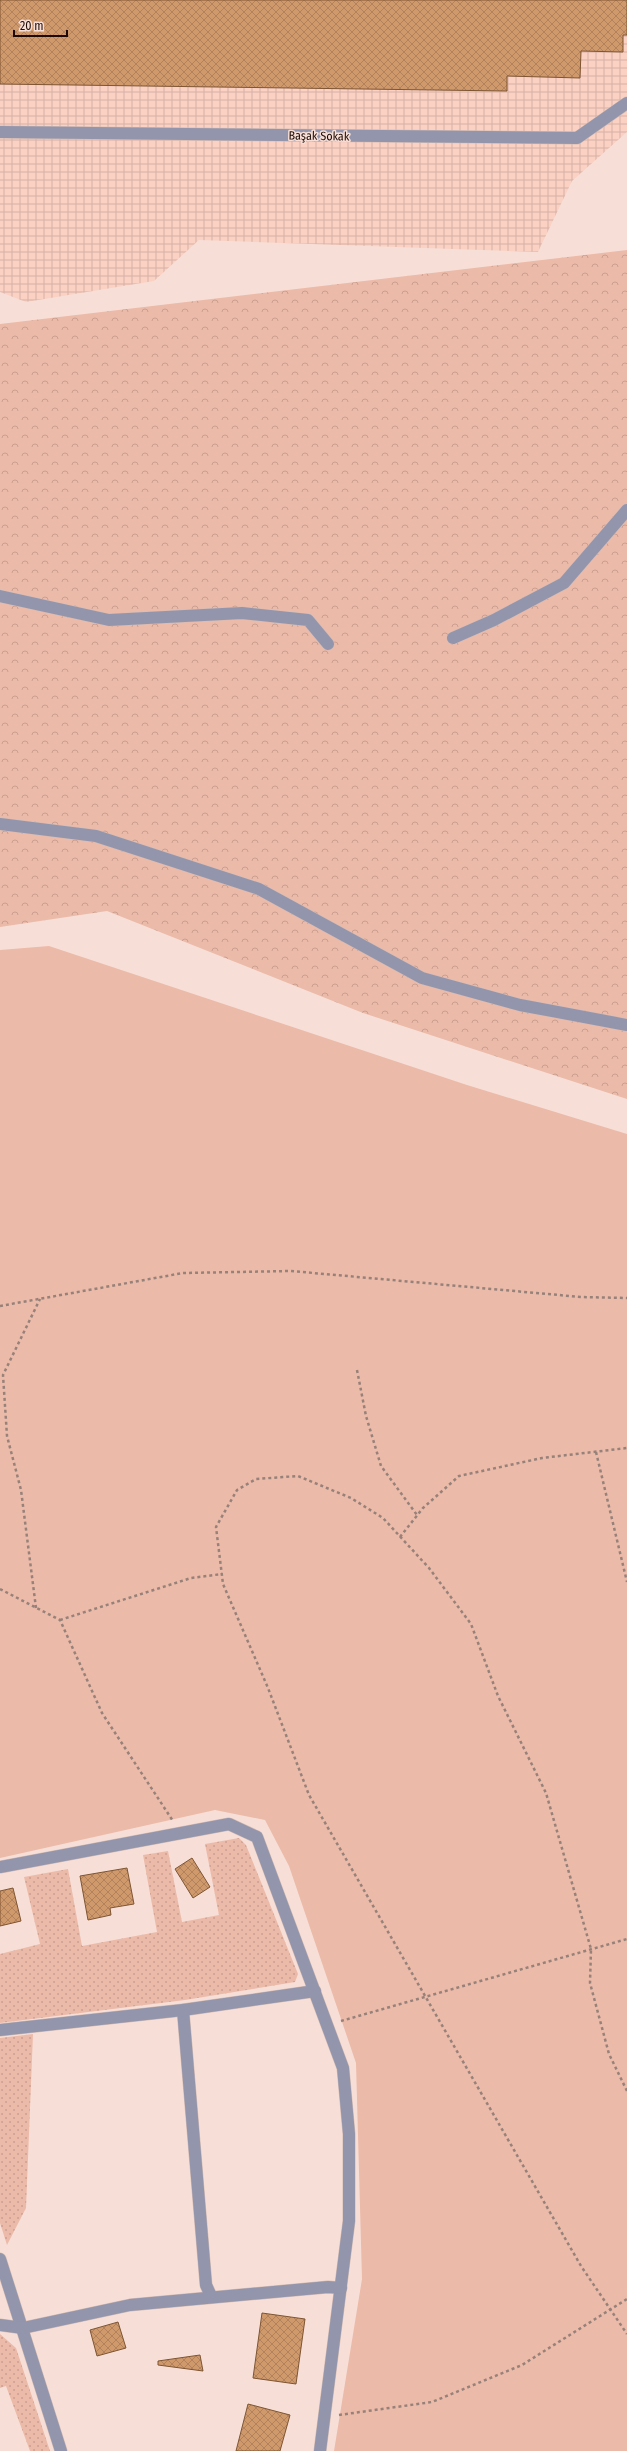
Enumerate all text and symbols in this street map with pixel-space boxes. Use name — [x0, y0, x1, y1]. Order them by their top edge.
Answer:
scale bar — [14, 12, 67, 38]
text: 20 m — [20, 19, 44, 33]
street label: Başak Sokak — [288, 128, 350, 144]

